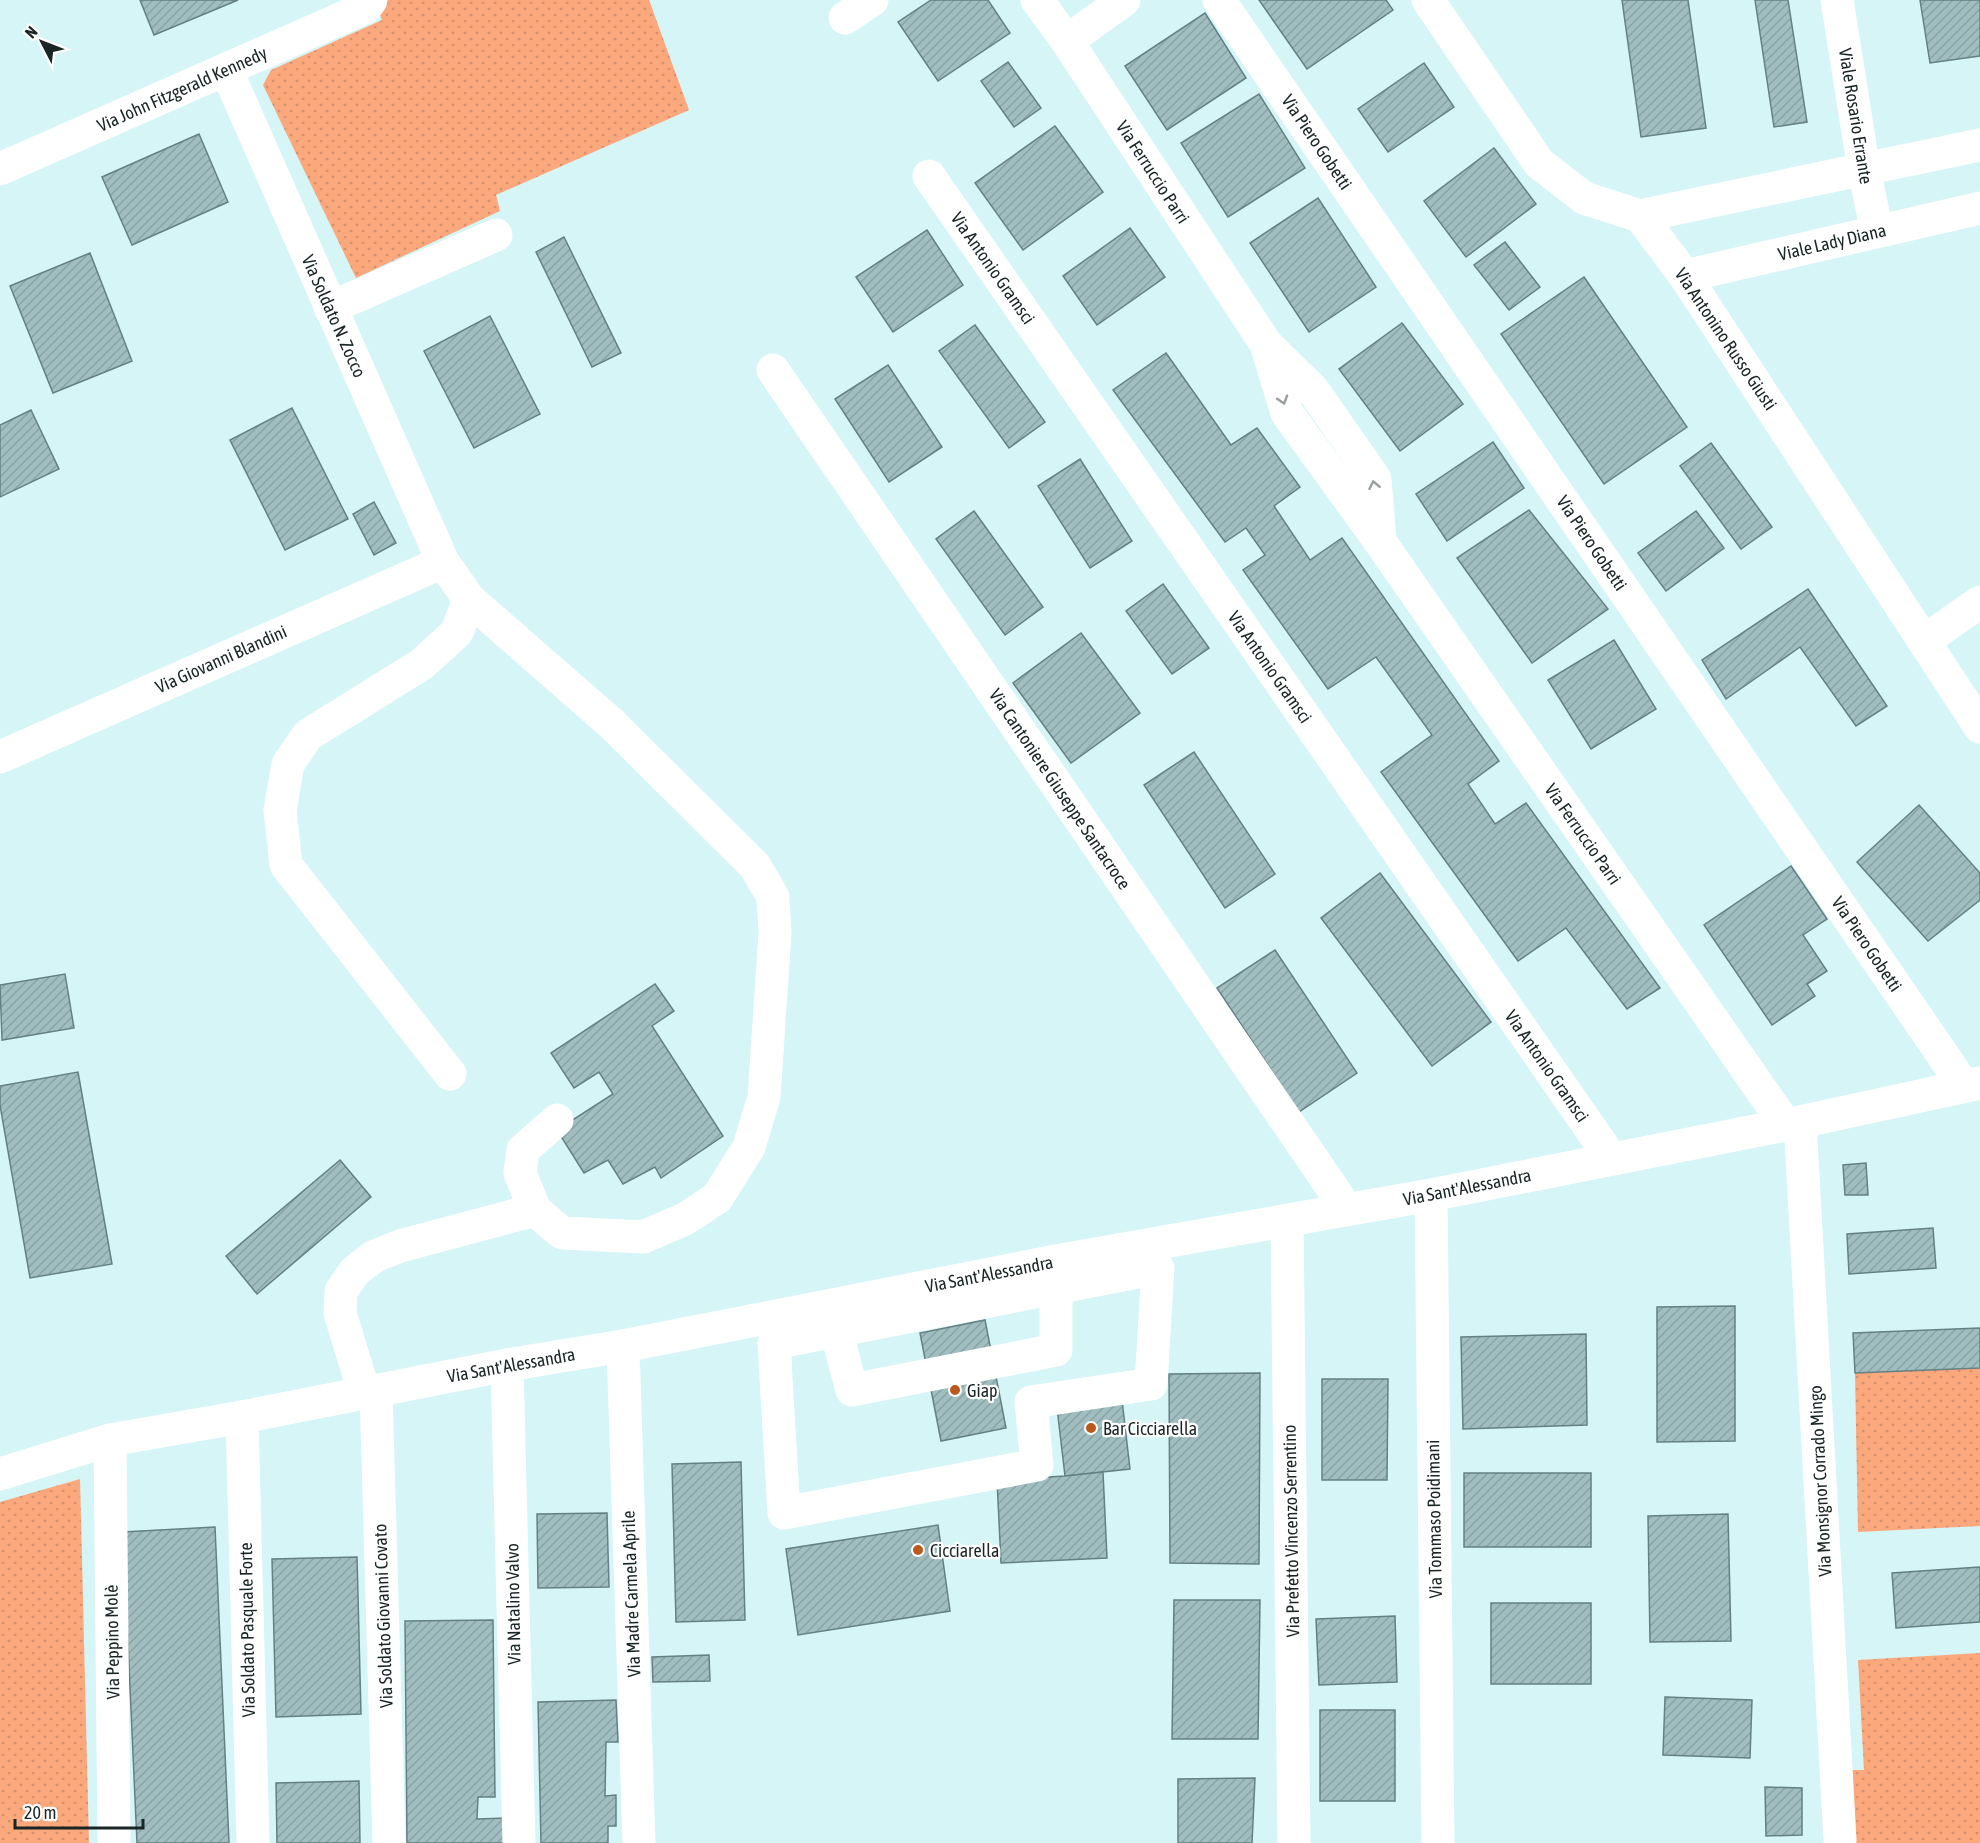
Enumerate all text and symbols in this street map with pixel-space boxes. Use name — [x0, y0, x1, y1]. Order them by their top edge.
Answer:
north arrow — [12, 12, 72, 72]
text: N — [21, 22, 41, 41]
street label: Via John Fitzgerald Kennedy — [94, 42, 270, 136]
street label: Viale Rosario Errante — [1835, 47, 1877, 185]
street label: Via Piero Gobetti — [1278, 91, 1356, 193]
street label: Via Ferruccio Parri — [1112, 117, 1194, 227]
street label: Via Antonio Gramsci — [947, 208, 1039, 328]
street label: Viale Lady Diana — [1776, 219, 1888, 265]
street label: Via Soldato N. Zocco — [298, 251, 370, 381]
street label: Via Antonino Russo Giusti — [1671, 264, 1781, 414]
one-way arrow — [1276, 394, 1288, 405]
one-way arrow — [1368, 480, 1381, 490]
street label: Via Piero Gobetti — [1553, 492, 1631, 594]
street label: Via Antonio Gramsci — [1224, 607, 1316, 727]
street label: Via Giovanni Blandini — [152, 621, 290, 697]
street label: Via Cantoniere Giuseppe Santacroce — [985, 685, 1135, 893]
street label: Via Ferruccio Parri — [1541, 780, 1625, 888]
street label: Via Piero Gobetti — [1828, 893, 1906, 995]
street label: Via Antonio Gramsci — [1501, 1006, 1593, 1126]
street label: Via Sant'Alessandra — [1401, 1164, 1533, 1210]
street label: Via Sant'Alessandra — [923, 1251, 1055, 1297]
street label: Via Sant'Alessandra — [445, 1343, 577, 1387]
place label: Giap — [967, 1380, 998, 1401]
marker: Giap — [948, 1383, 962, 1397]
street label: Via Monsignor Corrado Mingo — [1804, 1385, 1836, 1577]
place label: Bar Cicciarella — [1103, 1418, 1197, 1439]
marker: Bar Cicciarella — [1084, 1421, 1098, 1435]
street label: Via Prefetto Vincenzo Serrentino — [1279, 1425, 1303, 1637]
street label: Via Tommaso Poidimani — [1422, 1439, 1446, 1599]
street label: Via Madre Carmela Aprile — [618, 1510, 644, 1678]
street label: Via Soldato Giovanni Covato — [369, 1524, 397, 1708]
place label: Cicciarella — [930, 1540, 999, 1561]
street label: Via Soldato Pasquale Forte — [235, 1542, 259, 1718]
street label: Via Natalino Valvo — [501, 1543, 525, 1665]
marker: Cicciarella — [911, 1543, 925, 1557]
street label: Via Peppino Molè — [101, 1584, 123, 1700]
scale bar — [15, 1792, 142, 1830]
text: 20 m — [24, 1802, 56, 1823]

